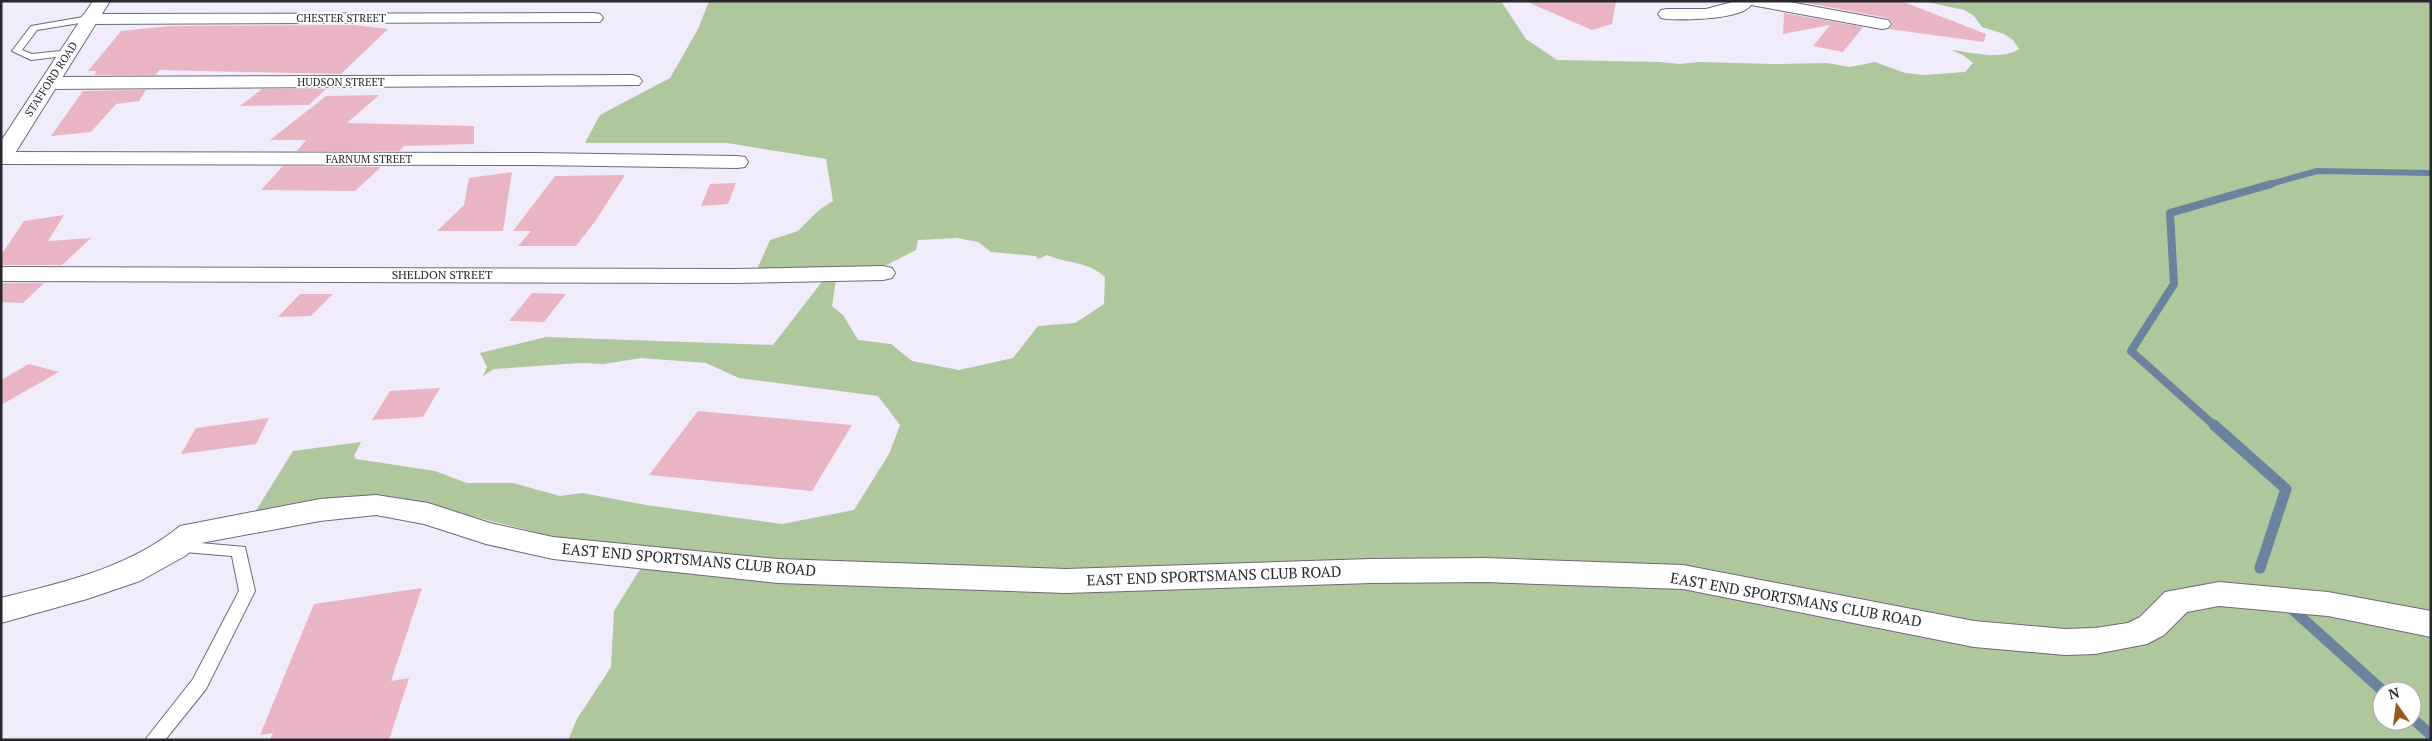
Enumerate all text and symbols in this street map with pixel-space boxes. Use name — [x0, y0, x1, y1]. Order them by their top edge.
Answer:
street label: CHESTER STREET — [296, 11, 386, 25]
street label: STAFFORD ROAD — [22, 39, 81, 119]
street label: HUDSON STREET — [297, 75, 385, 89]
street label: FARNUM STREET — [326, 152, 413, 166]
street label: SHELDON STREET — [392, 267, 493, 282]
street label: EAST END SPORTSMANS CLUB ROAD — [561, 538, 817, 580]
street label: EAST END SPORTSMANS CLUB ROAD — [1086, 561, 1342, 589]
street label: EAST END SPORTSMANS CLUB ROAD — [1669, 567, 1923, 631]
north arrow — [2372, 681, 2422, 731]
text: N — [2386, 682, 2402, 703]

